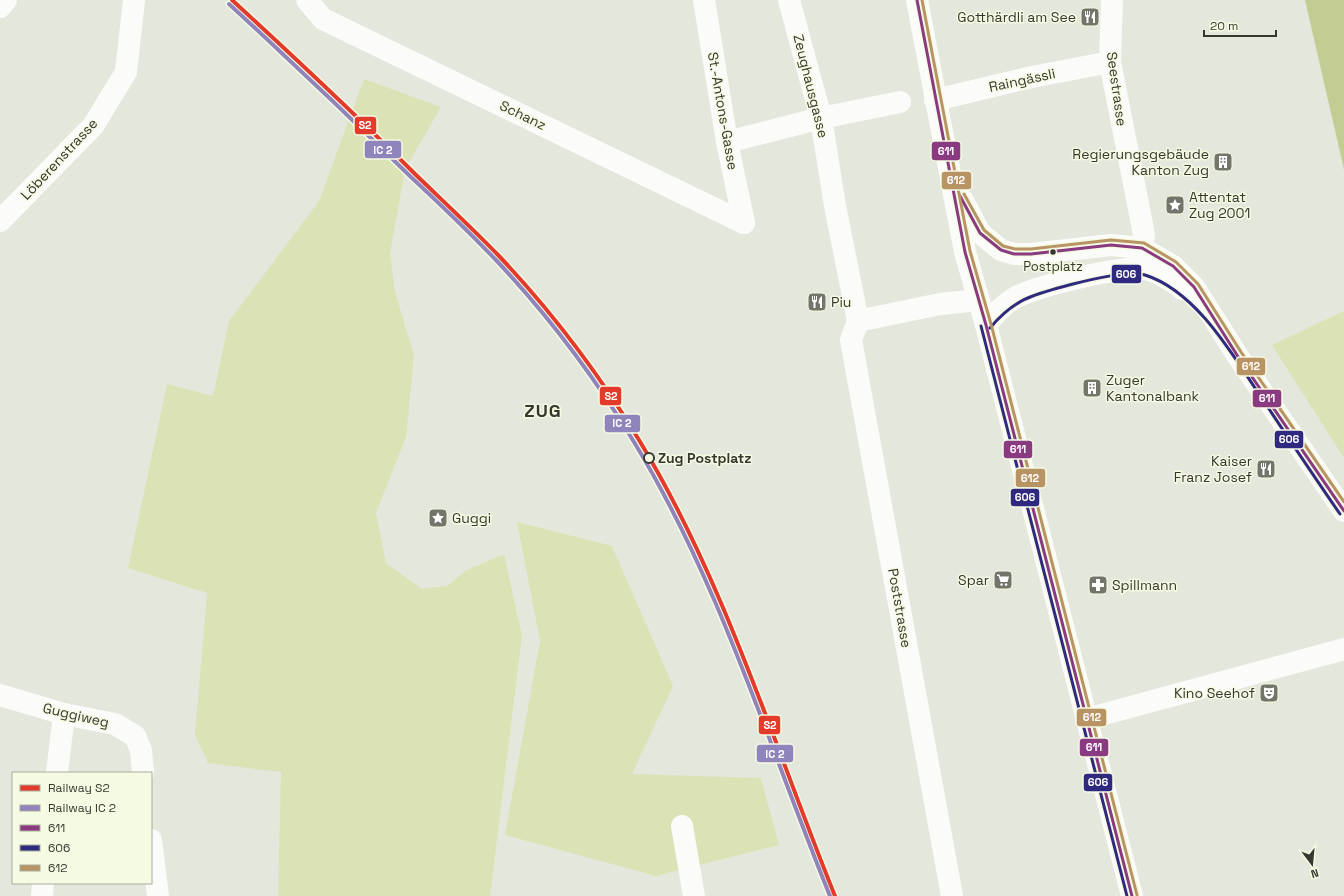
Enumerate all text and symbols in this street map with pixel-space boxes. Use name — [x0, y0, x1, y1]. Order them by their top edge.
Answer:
restaurant icon: Gotthärdli am See — [1079, 6, 1101, 28]
place label: Gotthärdli am See — [957, 8, 1076, 26]
scale bar — [1204, 12, 1276, 38]
text: 20 m — [1210, 18, 1238, 34]
street label: Zeughausgasse — [789, 32, 833, 140]
street label: St.-Antons-Gasse — [704, 51, 742, 171]
street label: Seestrasse — [1103, 51, 1131, 127]
street label: Raingässli — [987, 64, 1057, 96]
street label: Schanz — [497, 96, 549, 134]
street label: Löberenstrasse — [17, 114, 101, 204]
line badge: S2 — [354, 116, 377, 135]
text: S2 — [358, 118, 372, 132]
line badge: IC 2 — [364, 140, 402, 159]
line badge: 611 — [931, 141, 961, 161]
text: IC 2 — [373, 143, 393, 157]
text: 611 — [938, 144, 954, 158]
place label: Regierungsgebäude Kanton Zug — [1072, 145, 1209, 179]
building icon: Regierungsgebäude Kanton Zug — [1212, 151, 1234, 173]
line badge: 612 — [941, 171, 972, 190]
text: 612 — [947, 173, 966, 187]
place label: Attentat Zug 2001 — [1189, 188, 1250, 222]
place icon: Attentat Zug 2001 — [1164, 194, 1186, 216]
marker: Postplatz — [1048, 247, 1058, 257]
place label: Postplatz — [1023, 258, 1083, 275]
line badge: 606 — [1111, 264, 1142, 284]
text: 606 — [1116, 267, 1137, 281]
restaurant icon: Piu — [806, 291, 828, 313]
place label: Piu — [831, 293, 851, 311]
line badge: 612 — [1236, 357, 1266, 376]
text: 612 — [1242, 359, 1261, 373]
place label: Zuger Kantonalbank — [1106, 371, 1200, 405]
building icon: Zuger Kantonalbank — [1081, 377, 1103, 399]
line badge: S2 — [599, 386, 622, 406]
text: S2 — [604, 389, 618, 403]
line badge: 611 — [1252, 389, 1282, 408]
text: 611 — [1259, 391, 1275, 405]
district label: ZUG — [524, 399, 562, 422]
line badge: IC 2 — [604, 414, 641, 433]
text: IC 2 — [612, 416, 632, 430]
line badge: 606 — [1274, 430, 1304, 449]
text: 606 — [1279, 432, 1300, 446]
line badge: 611 — [1003, 440, 1033, 459]
text: 611 — [1010, 442, 1026, 456]
place label: Zug Postplatz — [658, 449, 751, 467]
marker: Zug Postplatz — [643, 452, 655, 464]
place label: Kaiser Franz Josef — [1174, 452, 1252, 486]
restaurant icon: Kaiser Franz Josef — [1255, 458, 1277, 480]
line badge: 612 — [1015, 468, 1046, 488]
text: 612 — [1021, 471, 1040, 485]
line badge: 606 — [1010, 488, 1040, 507]
text: 606 — [1015, 490, 1036, 504]
place icon: Guggi — [427, 507, 449, 529]
place label: Guggi — [452, 509, 491, 527]
street label: Poststrasse — [884, 567, 916, 649]
supermarket icon: Spar — [992, 569, 1014, 591]
place label: Spar — [958, 571, 989, 589]
pharmacy icon: Spillmann — [1087, 574, 1109, 596]
place label: Spillmann — [1112, 576, 1177, 594]
theatre icon: Kino Seehof — [1258, 682, 1280, 704]
place label: Kino Seehof — [1174, 684, 1255, 702]
street label: Guggiweg — [41, 699, 111, 731]
line badge: 612 — [1076, 708, 1107, 727]
text: 612 — [1083, 710, 1102, 724]
line badge: S2 — [758, 715, 781, 735]
text: S2 — [763, 718, 777, 732]
line badge: 611 — [1079, 738, 1109, 757]
text: 611 — [1086, 740, 1102, 754]
line badge: IC 2 — [756, 744, 794, 763]
text: IC 2 — [765, 747, 785, 761]
legend — [12, 772, 152, 884]
line badge: 606 — [1083, 773, 1113, 792]
text: 606 — [1088, 775, 1109, 789]
text: Railway S2 — [48, 780, 110, 796]
text: Railway IC 2 — [48, 800, 116, 816]
text: 611 — [48, 820, 65, 836]
text: 606 — [48, 840, 70, 856]
north arrow — [1292, 844, 1332, 884]
text: 612 — [48, 860, 68, 876]
text: N — [1309, 866, 1320, 881]

